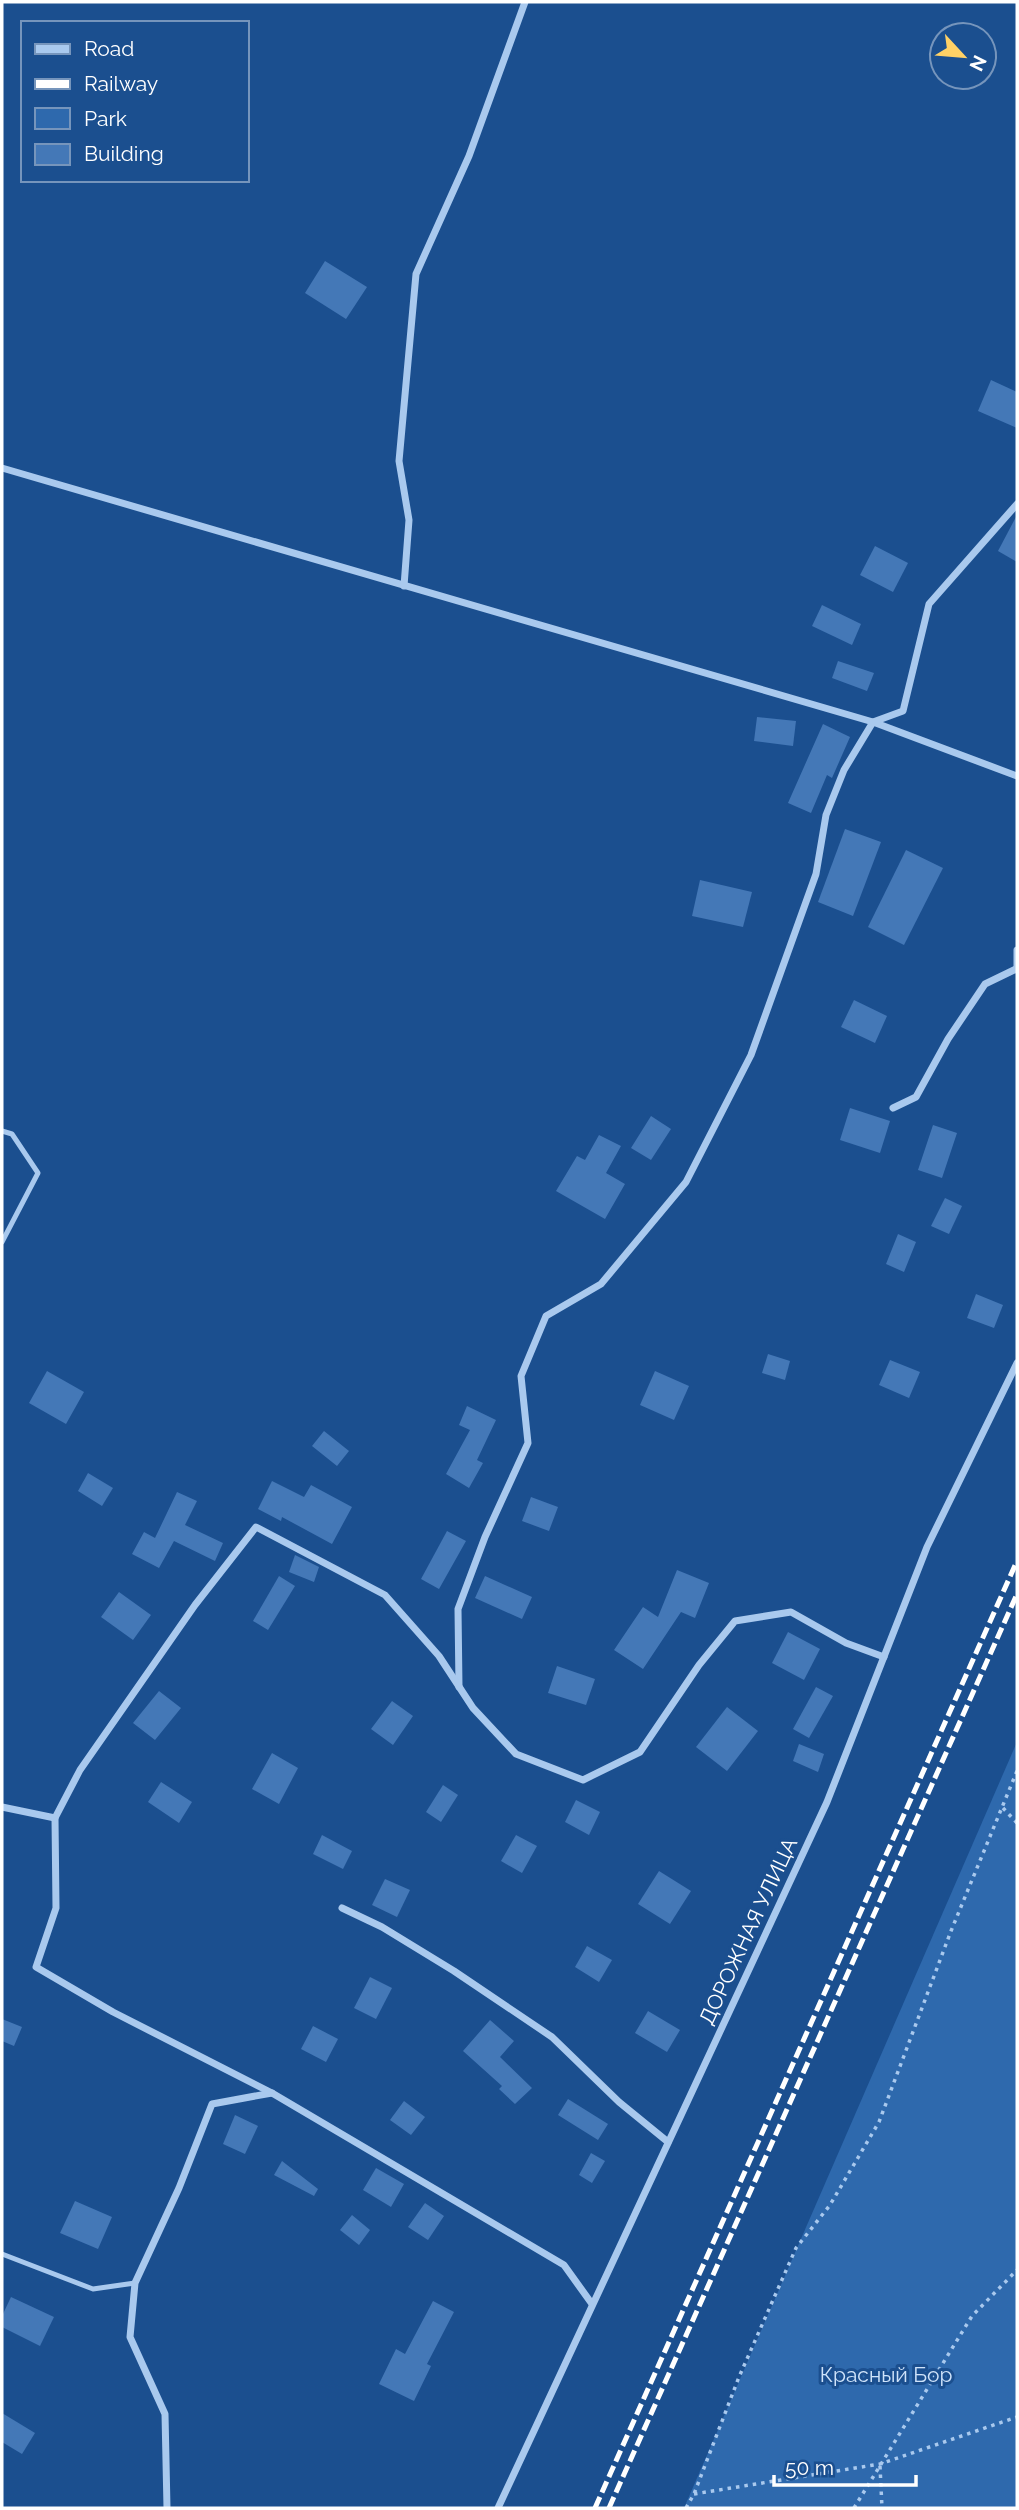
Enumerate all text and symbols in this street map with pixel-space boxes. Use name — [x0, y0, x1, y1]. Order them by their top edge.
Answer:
legend — [21, 21, 248, 182]
north arrow — [928, 21, 998, 91]
text: Road — [84, 36, 134, 61]
text: N — [965, 52, 991, 75]
text: Railway — [84, 71, 158, 96]
text: Park — [84, 106, 127, 131]
text: Building — [84, 141, 164, 166]
street label: ДОРОЖНАЯ УЛИЦА — [694, 1834, 802, 2028]
park label: Красный Бор — [820, 2362, 952, 2387]
scale bar — [774, 2444, 916, 2488]
text: 50 m — [785, 2455, 834, 2480]

